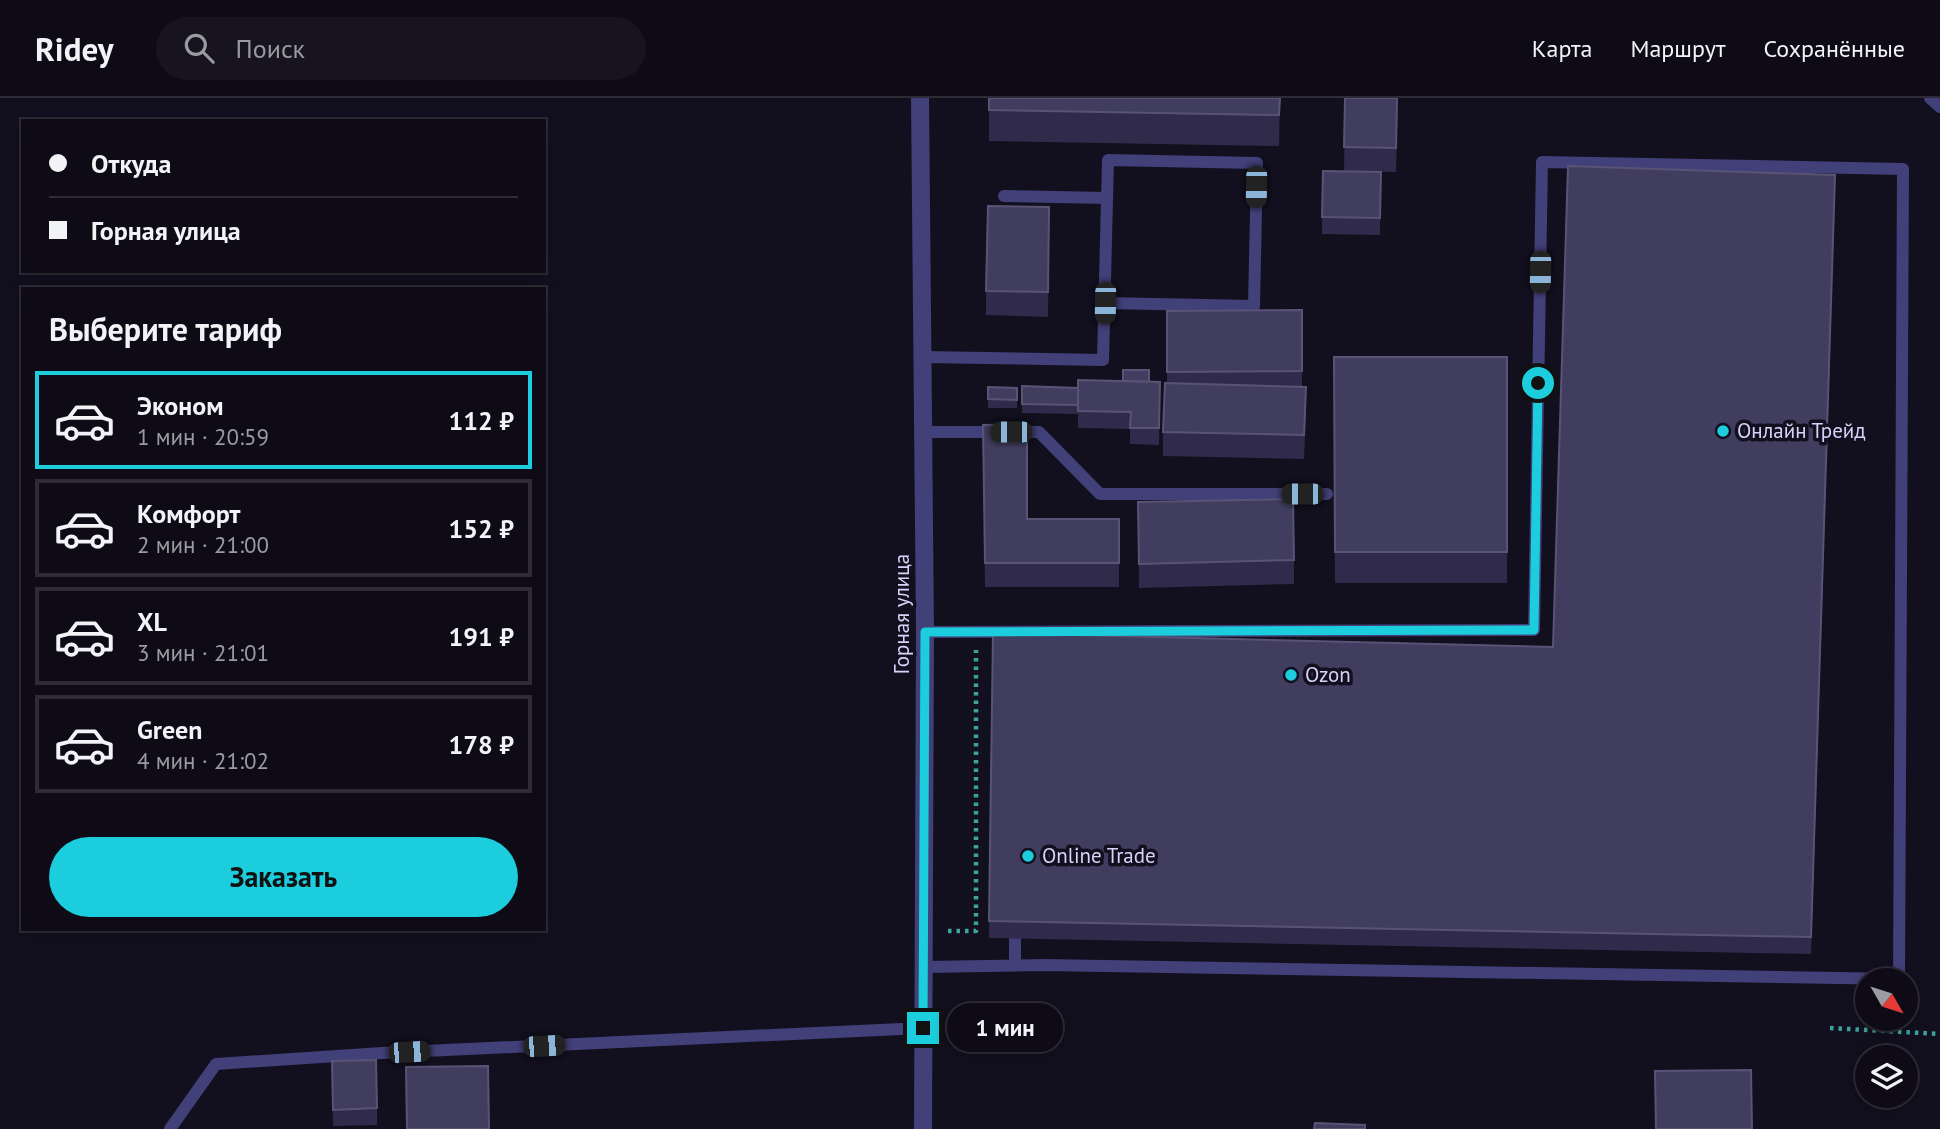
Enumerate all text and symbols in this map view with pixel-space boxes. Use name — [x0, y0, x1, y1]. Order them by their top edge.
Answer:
search box — [156, 17, 646, 80]
text: Ridey — [35, 27, 114, 70]
icon: search — [180, 29, 218, 67]
text: Поиск — [236, 32, 305, 65]
text: Карта — [1532, 33, 1592, 64]
text: Маршрут — [1630, 33, 1725, 64]
text: Сохранённые — [1763, 33, 1905, 64]
text: Откуда — [91, 147, 171, 180]
car — [1246, 166, 1267, 208]
text: Горная улица — [91, 214, 241, 247]
car — [1530, 251, 1551, 293]
car — [1095, 282, 1116, 324]
text: Выберите тариф — [49, 308, 282, 350]
route start — [1522, 367, 1554, 399]
icon: car — [53, 389, 116, 452]
text: Эконом — [137, 389, 224, 422]
text: 112 ₽ — [448, 404, 514, 437]
place label: Онлайн Трейд — [1737, 417, 1866, 444]
text: 1 мин · 20:59 — [137, 422, 269, 451]
car — [991, 422, 1033, 443]
marker: Онлайн Трейд — [1715, 423, 1731, 439]
car — [1282, 484, 1324, 505]
icon: car — [53, 497, 116, 560]
text: Комфорт — [137, 497, 240, 530]
text: 152 ₽ — [448, 512, 514, 545]
text: 2 мин · 21:00 — [137, 530, 269, 559]
street label: Горная улица — [888, 554, 915, 674]
icon: car — [53, 605, 116, 668]
text: XL — [137, 605, 167, 638]
text: 191 ₽ — [448, 620, 514, 653]
text: 3 мин · 21:01 — [137, 638, 269, 667]
place label: Ozon — [1305, 661, 1351, 688]
marker: Ozon — [1283, 667, 1299, 683]
icon: car — [53, 713, 116, 776]
text: Green — [137, 713, 202, 746]
text: 178 ₽ — [448, 728, 514, 761]
text: 4 мин · 21:02 — [137, 746, 269, 775]
button: Заказать — [49, 837, 518, 917]
place label: Online Trade — [1042, 842, 1156, 869]
marker: Online Trade — [1020, 848, 1036, 864]
north arrow — [1855, 968, 1918, 1031]
map controls — [1855, 968, 1918, 1108]
callout: 1 мин — [948, 1004, 1063, 1052]
route end — [907, 1012, 939, 1044]
text: 1 мин — [975, 1013, 1035, 1042]
car — [523, 1034, 566, 1058]
car — [388, 1040, 431, 1064]
button: layers — [1855, 1045, 1918, 1108]

